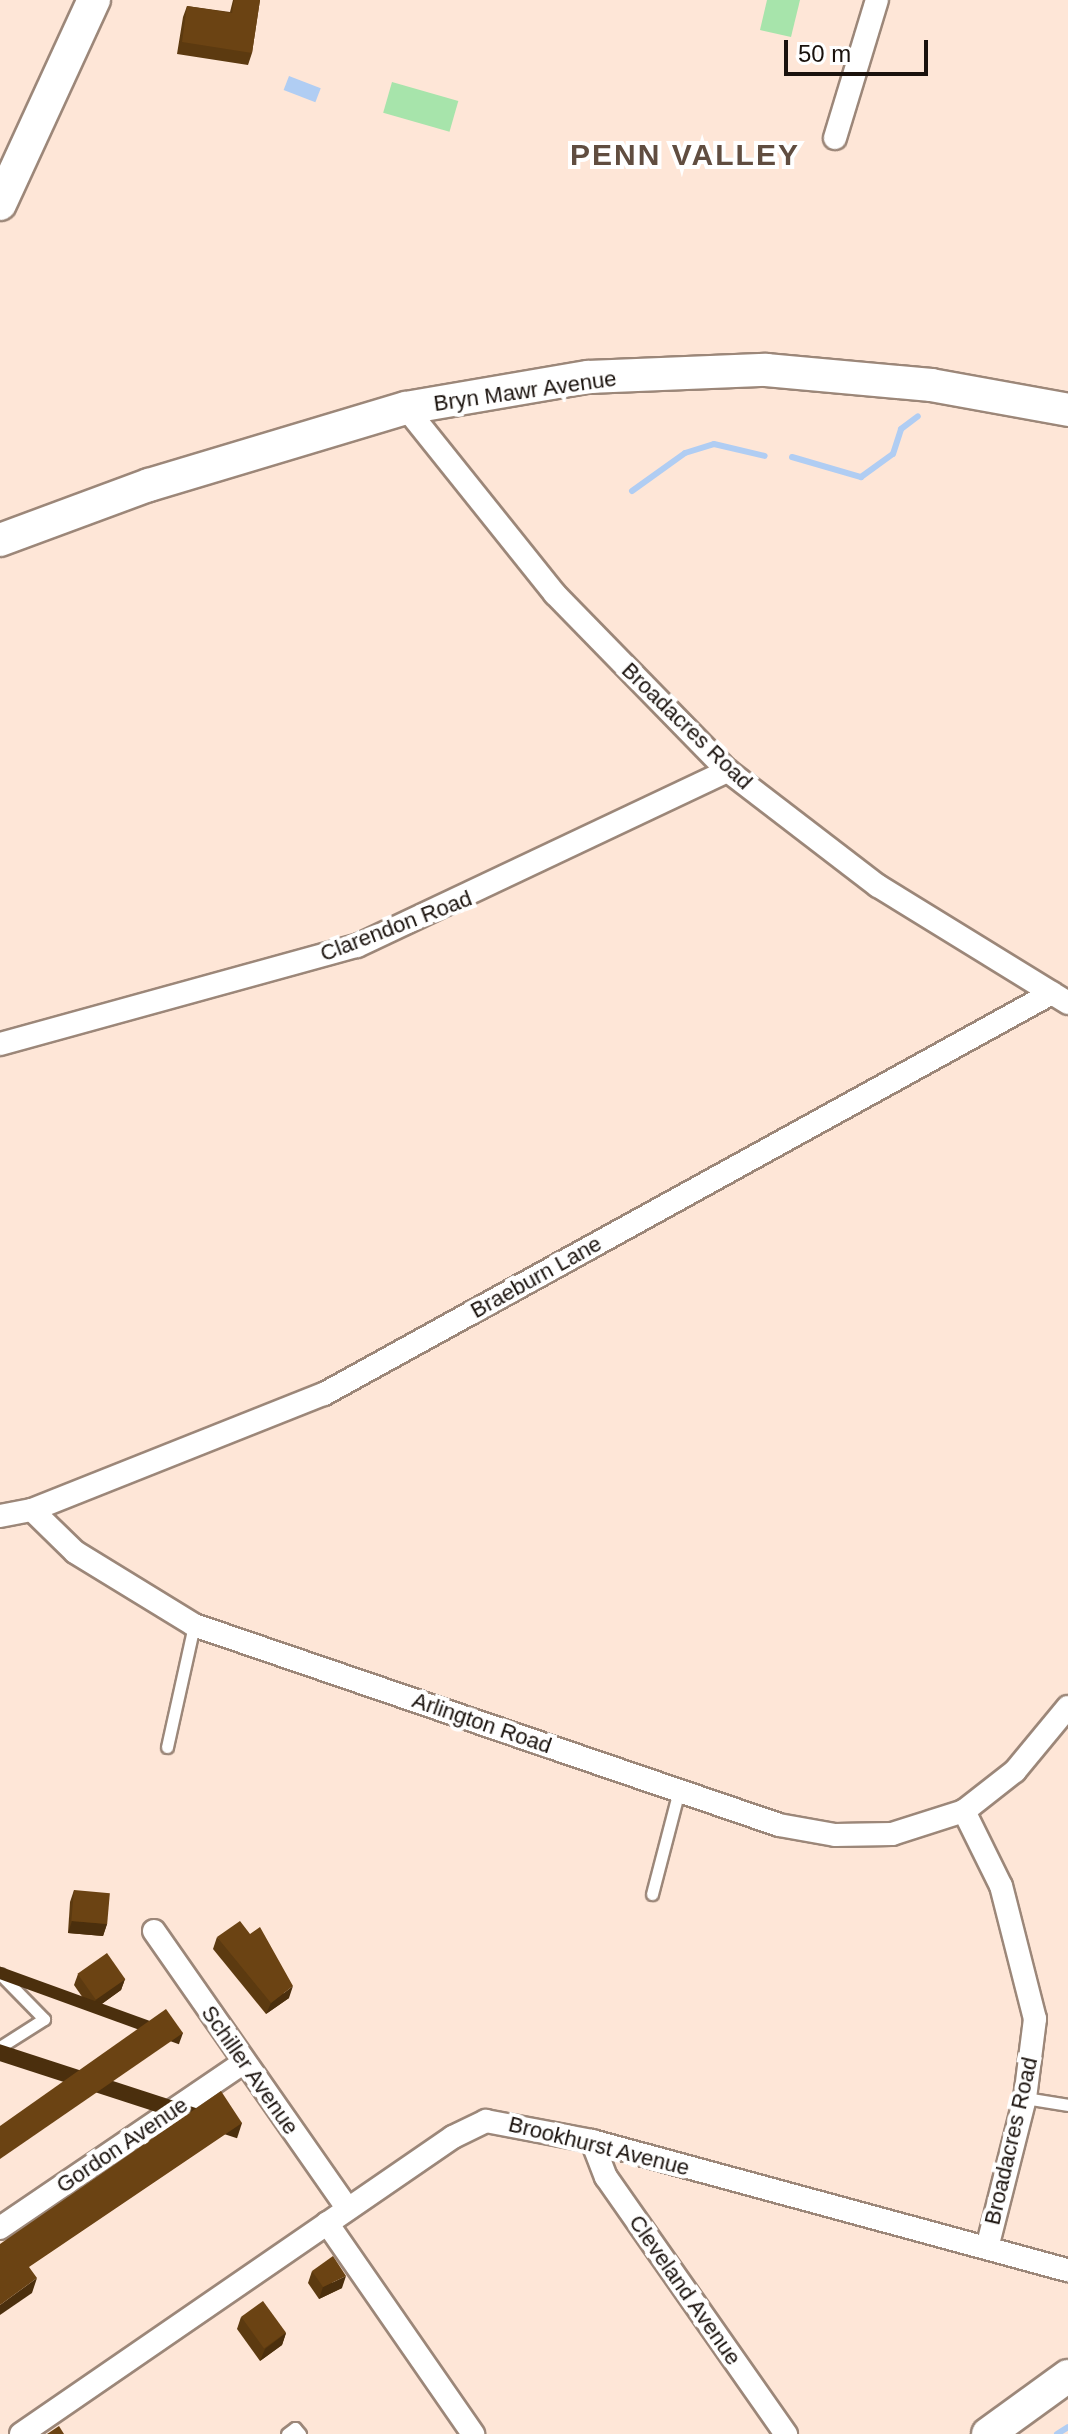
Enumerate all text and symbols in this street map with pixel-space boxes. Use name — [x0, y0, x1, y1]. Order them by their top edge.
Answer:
scale bar — [788, 24, 932, 74]
text: 50 m — [798, 40, 851, 67]
district label: PENN VALLEY — [570, 137, 800, 173]
street label: Bryn Mawr Avenue — [431, 365, 619, 417]
street label: Broadacres Road — [616, 657, 758, 795]
street label: Clarendon Road — [316, 885, 476, 967]
street label: Braeburn Lane — [466, 1230, 606, 1324]
street label: Arlington Road — [409, 1687, 555, 1759]
street label: Schiller Avenue — [195, 2000, 305, 2140]
street label: Broadacres Road — [979, 2055, 1043, 2227]
street label: Gordon Avenue — [51, 2091, 193, 2199]
street label: Brookhurst Avenue — [505, 2111, 693, 2181]
street label: Cleveland Avenue — [623, 2209, 747, 2371]

